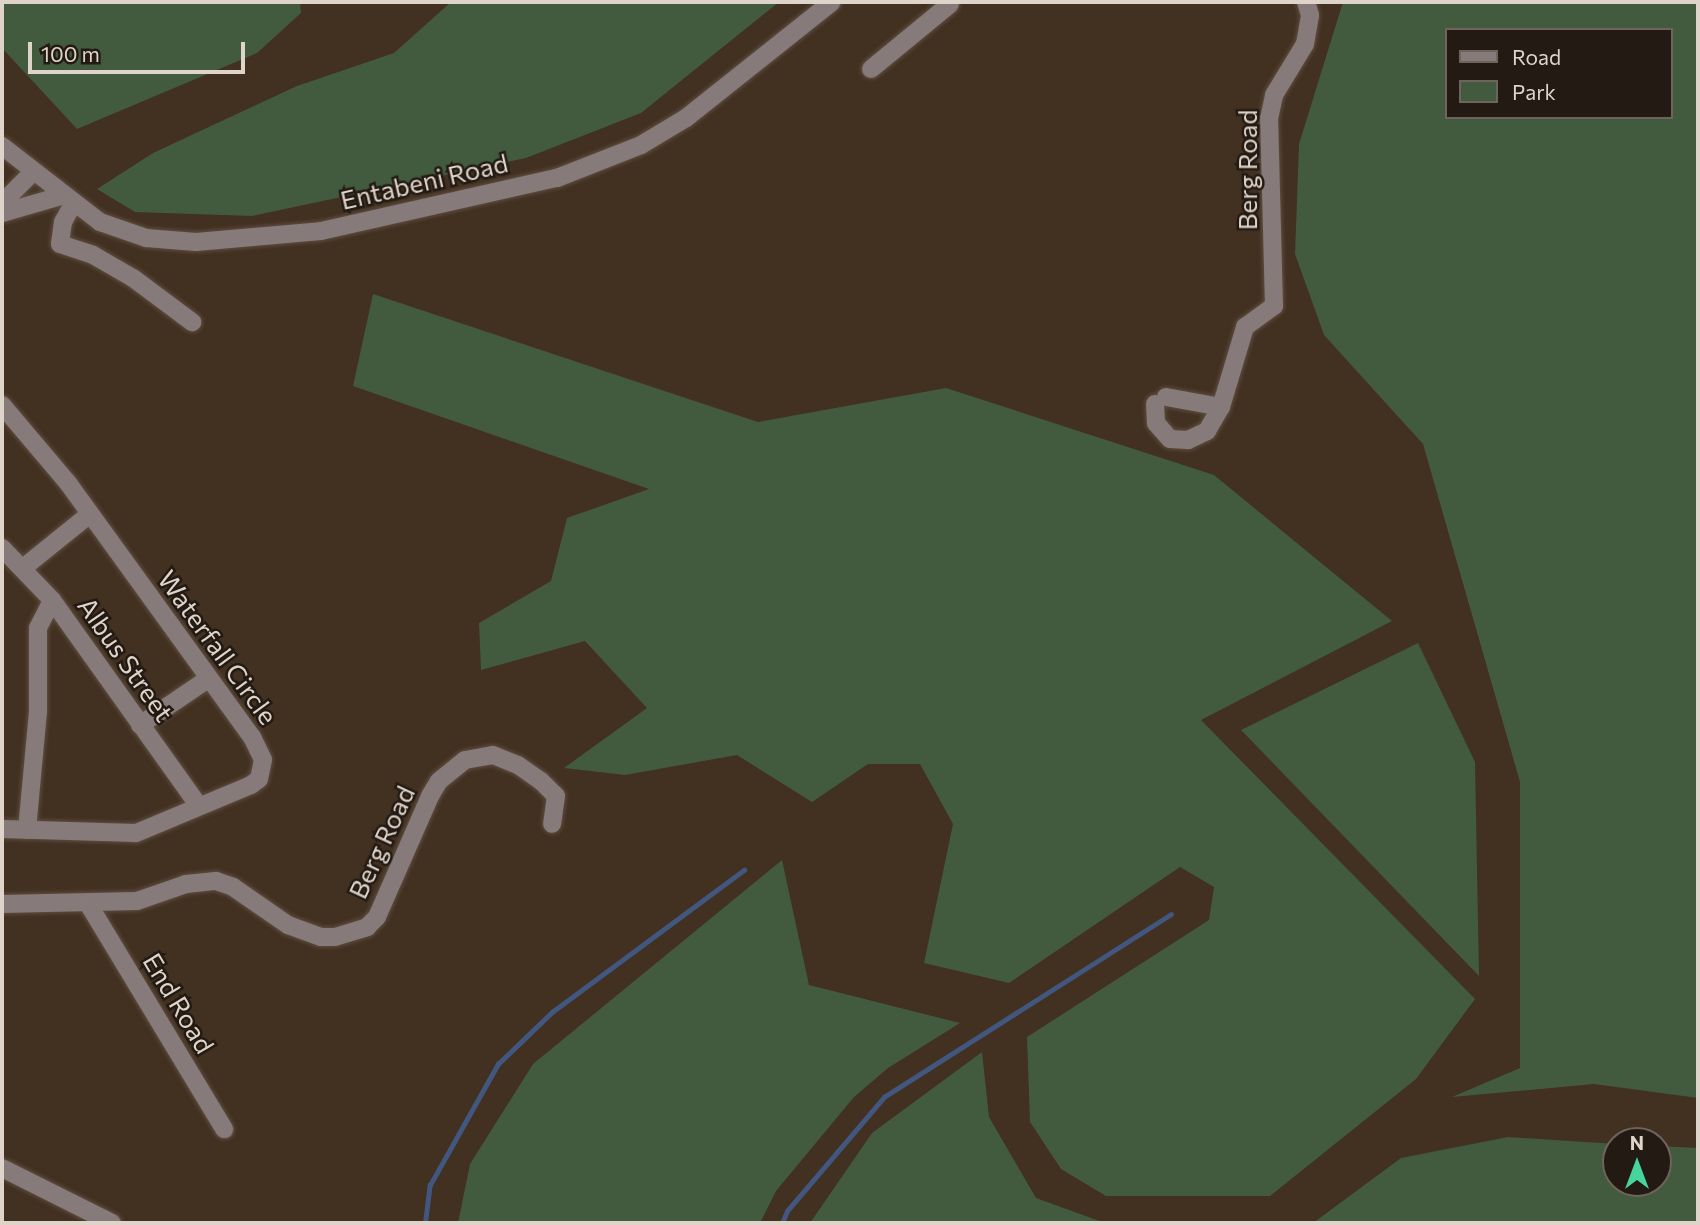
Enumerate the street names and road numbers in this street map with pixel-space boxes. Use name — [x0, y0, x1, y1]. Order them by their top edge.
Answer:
street label: Berg Road — [1231, 110, 1263, 230]
street label: Entabeni Road — [337, 147, 511, 215]
street label: Waterfall Circle — [152, 564, 284, 730]
street label: Albus Street — [72, 591, 180, 727]
street label: Berg Road — [341, 781, 421, 903]
street label: End Road — [137, 947, 221, 1059]

